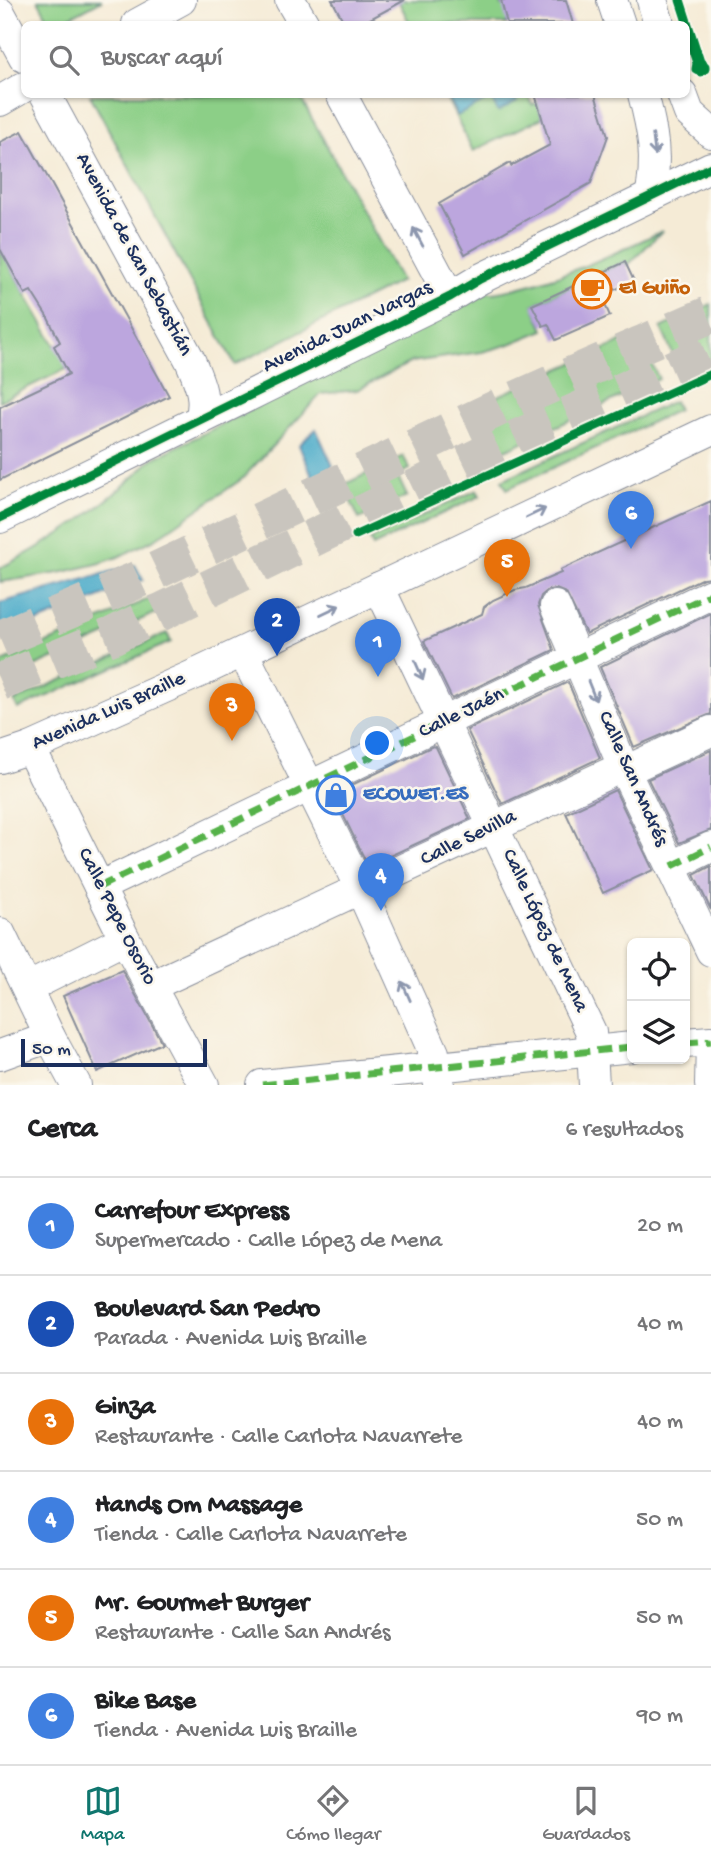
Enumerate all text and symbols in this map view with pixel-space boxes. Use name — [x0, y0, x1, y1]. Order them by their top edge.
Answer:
search box — [21, 21, 690, 98]
icon: search — [45, 41, 83, 79]
text: Buscar aquí — [101, 44, 223, 75]
one-way arrow — [648, 134, 661, 156]
street label: Avenida de San Sebastián — [69, 149, 197, 361]
one-way arrow — [410, 227, 424, 248]
cafe icon: El Guiño — [571, 268, 613, 310]
street label: Avenida Juan Vargas — [259, 276, 438, 380]
place label: El Guiño — [619, 277, 690, 302]
pin: 6 — [608, 491, 654, 549]
one-way arrow — [525, 506, 546, 520]
pin: 5 — [484, 539, 530, 597]
pin: 2 — [254, 598, 300, 656]
one-way arrow — [319, 603, 340, 616]
pin: 1 — [355, 619, 401, 677]
one-way arrow — [413, 659, 426, 681]
street label: Avenida Luis Braille — [28, 667, 191, 757]
one-way arrow — [587, 679, 600, 701]
pin: 3 — [209, 683, 255, 741]
street label: Calle Jaén — [415, 683, 509, 745]
street label: Calle San Andrés — [591, 708, 673, 852]
your location — [360, 726, 394, 760]
shop icon: ECOWET.ES — [315, 774, 357, 816]
place label: ECOWET.ES — [363, 783, 470, 808]
street label: Calle Sevilla — [417, 805, 522, 873]
street label: Calle Pepe Osorio — [71, 844, 161, 990]
street label: Calle López de Mena — [495, 845, 593, 1018]
pin: 4 — [358, 853, 404, 911]
map controls — [627, 938, 690, 1064]
button: locate — [627, 938, 690, 1001]
one-way arrow — [399, 981, 412, 1002]
button: layers — [627, 1001, 690, 1064]
scale bar — [21, 1036, 206, 1068]
text: 50 m — [32, 1039, 71, 1062]
text: Cerca — [28, 1113, 97, 1148]
text: 6 resultados — [566, 1117, 683, 1144]
text: Carrefour Express — [95, 1197, 289, 1228]
text: 1 — [46, 1213, 56, 1240]
text: 20 m — [637, 1213, 683, 1240]
text: Supermercado · Calle López de Mena — [95, 1228, 442, 1255]
text: Boulevard San Pedro — [95, 1295, 320, 1326]
text: 2 — [45, 1311, 57, 1338]
text: 40 m — [637, 1311, 683, 1338]
text: Parada · Avenida Luis Braille — [95, 1326, 367, 1353]
text: Ginza — [95, 1393, 155, 1424]
text: 3 — [45, 1409, 57, 1436]
text: 40 m — [637, 1409, 683, 1436]
text: Restaurante · Calle Carlota Navarrete — [95, 1424, 462, 1451]
text: Hands Om Massage — [95, 1491, 302, 1522]
text: 4 — [46, 1507, 56, 1534]
text: 50 m — [636, 1507, 683, 1534]
text: Tienda · Calle Carlota Navarrete — [95, 1522, 407, 1549]
text: Mr. Gourmet Burger — [95, 1589, 309, 1620]
text: 5 — [45, 1605, 57, 1632]
text: 50 m — [636, 1605, 683, 1632]
text: Restaurante · Calle San Andrés — [95, 1620, 391, 1647]
text: Bike Base — [95, 1687, 196, 1718]
text: 6 — [45, 1703, 57, 1730]
text: 90 m — [637, 1703, 683, 1730]
text: Tienda · Avenida Luis Braille — [95, 1718, 357, 1745]
tab: Mapa — [81, 1782, 125, 1847]
tab: Cómo llegar — [286, 1782, 381, 1847]
tab: Guardados — [542, 1782, 630, 1847]

